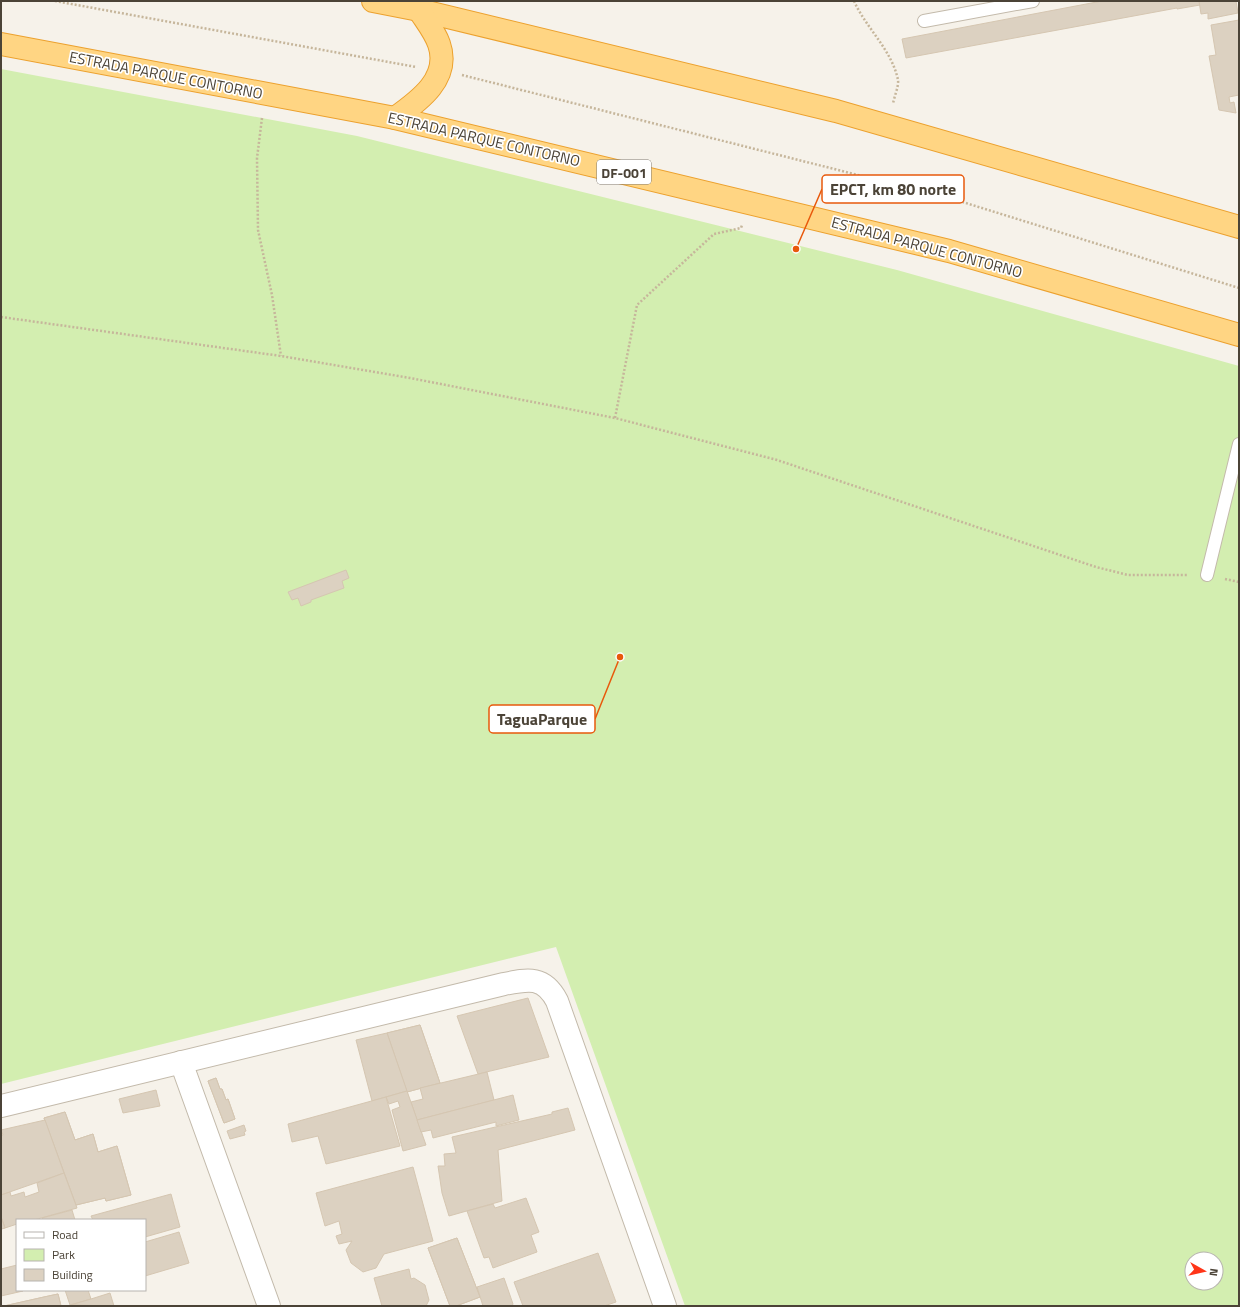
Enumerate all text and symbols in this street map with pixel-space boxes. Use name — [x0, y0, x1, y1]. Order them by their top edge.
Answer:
street label: ESTRADA PARQUE CONTORNO — [67, 45, 265, 105]
street label: ESTRADA PARQUE CONTORNO — [386, 106, 582, 172]
road number: DF-001 — [597, 160, 651, 184]
callout: EPCT, km 80 norte — [822, 175, 964, 203]
text: EPCT, km 80 norte — [830, 177, 956, 201]
street label: ESTRADA PARQUE CONTORNO — [829, 210, 1025, 284]
callout: TaguaParque — [489, 705, 595, 733]
text: TaguaParque — [497, 707, 587, 731]
legend — [16, 1219, 146, 1291]
text: Road — [52, 1225, 78, 1244]
text: Park — [52, 1245, 75, 1264]
north arrow — [1184, 1251, 1224, 1291]
text: Building — [52, 1265, 93, 1284]
text: N — [1205, 1268, 1222, 1277]

